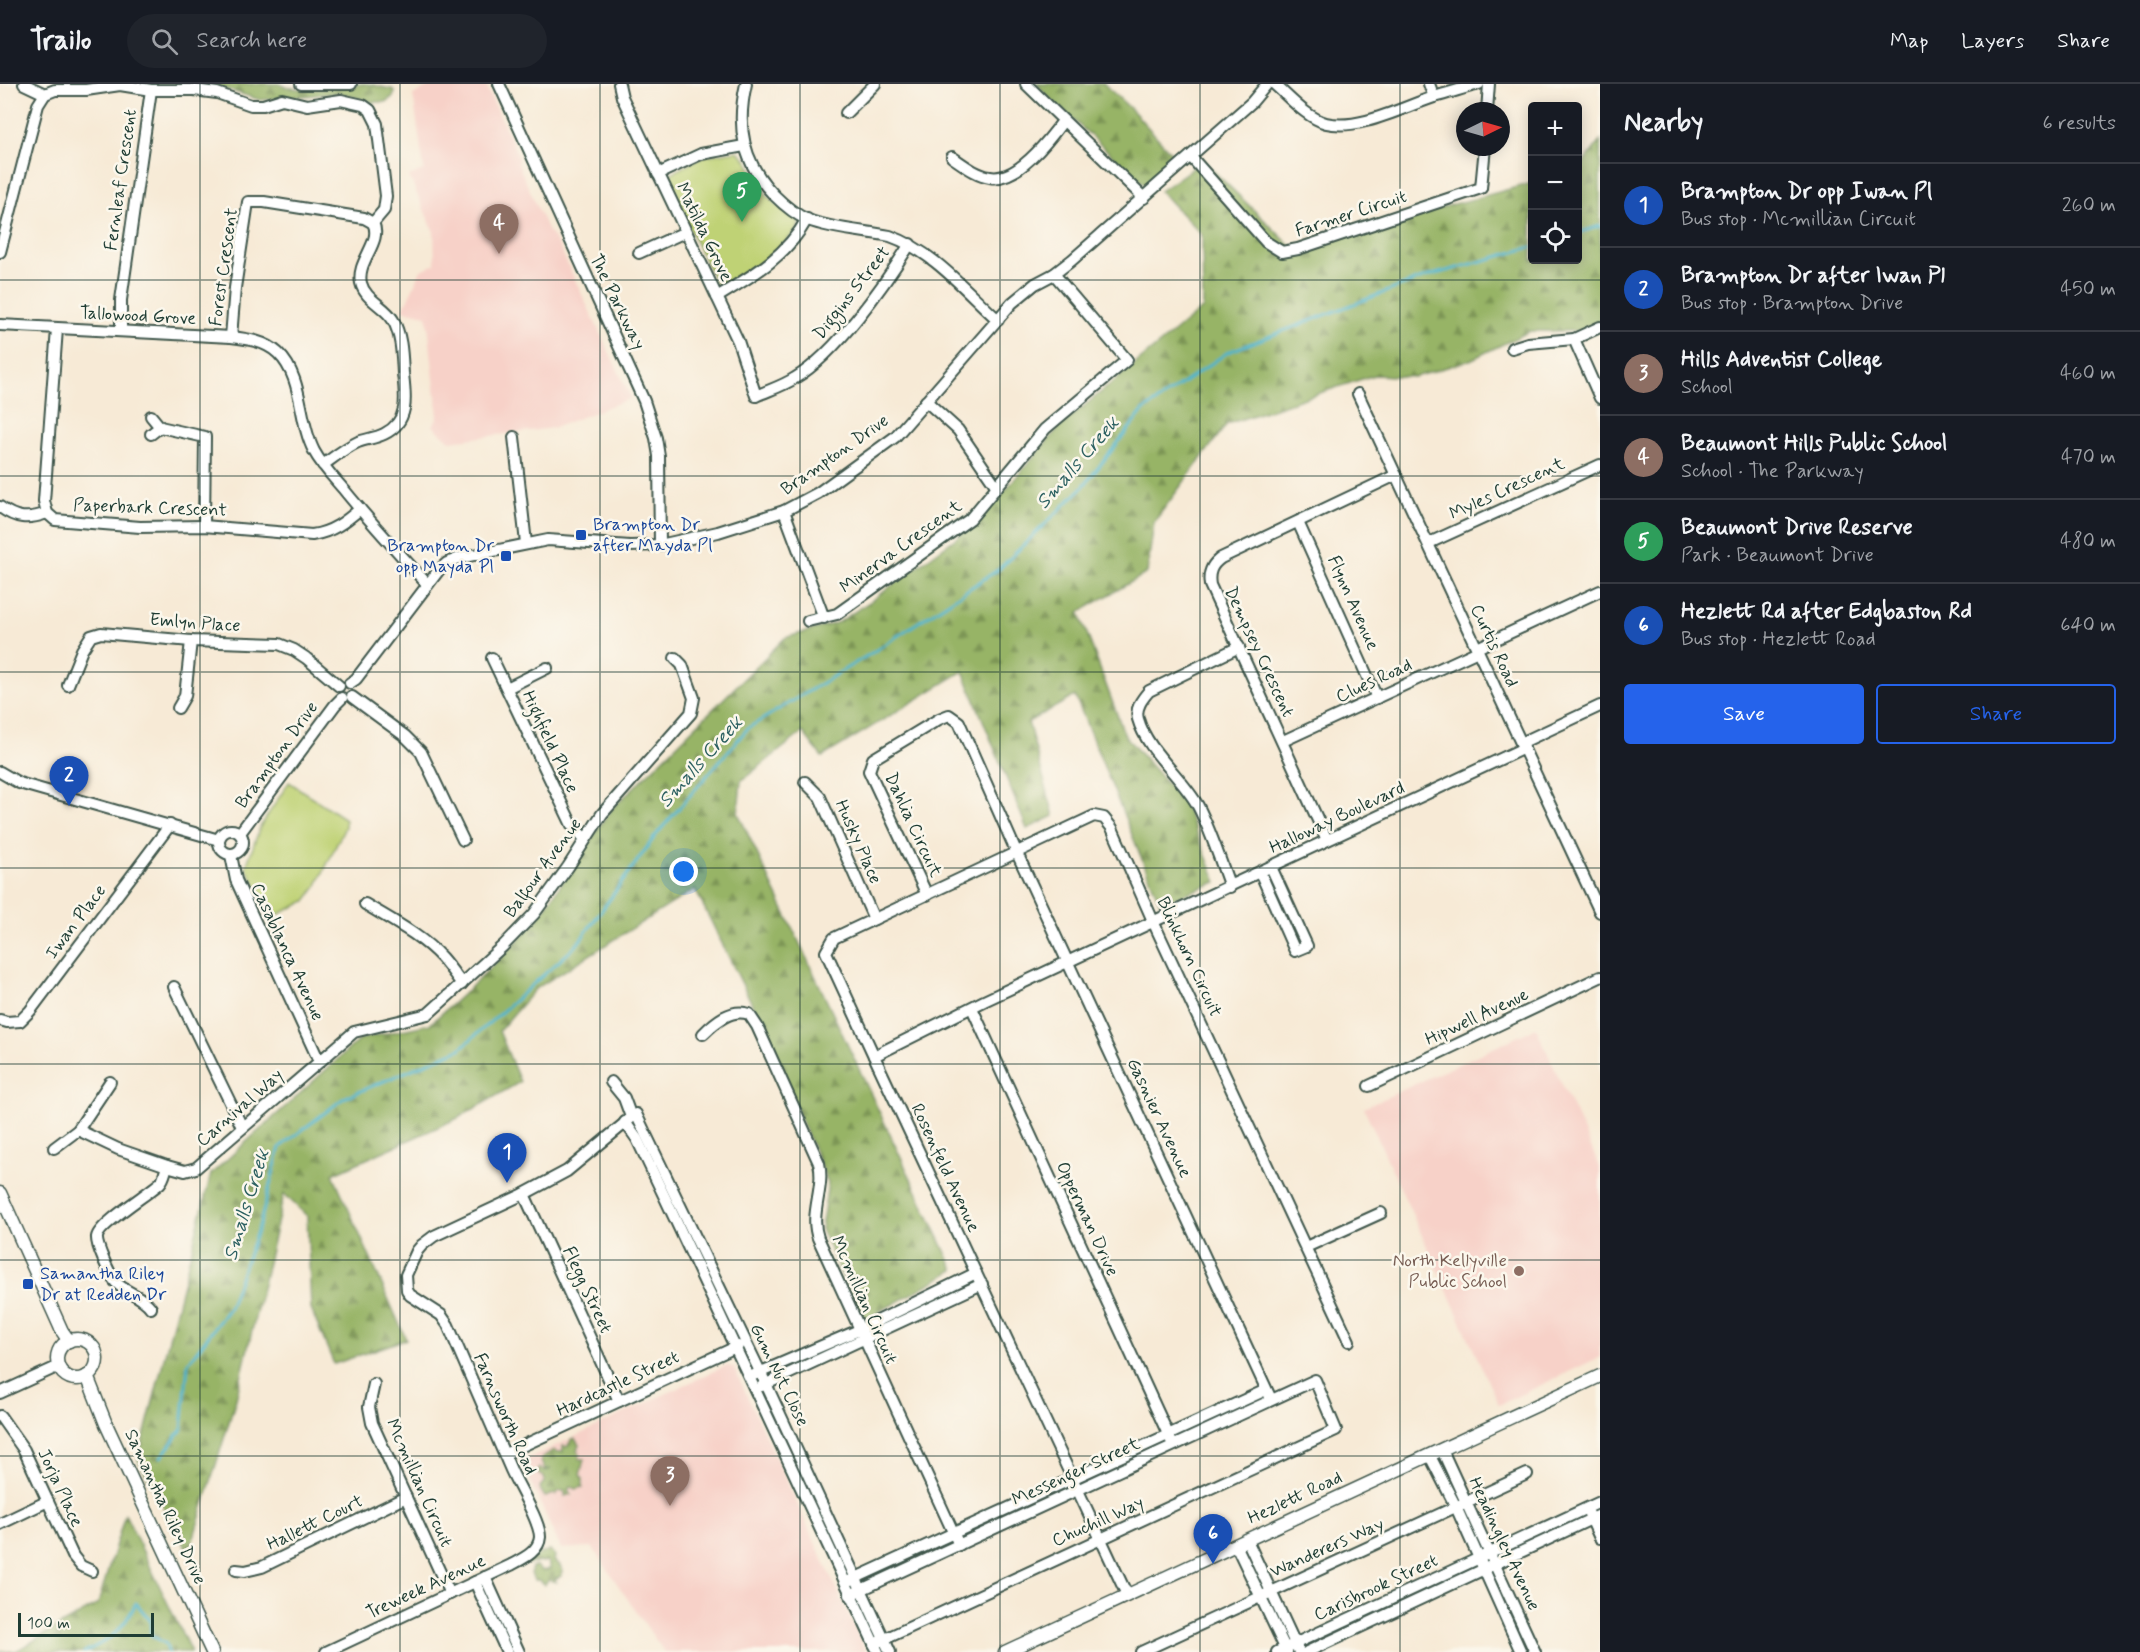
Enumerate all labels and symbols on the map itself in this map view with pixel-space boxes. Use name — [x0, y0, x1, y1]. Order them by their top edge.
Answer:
north arrow — [1456, 102, 1510, 156]
street label: Fernleaf Crescent — [99, 107, 143, 252]
pin: 5 — [722, 172, 762, 222]
street label: Matilda Grove — [670, 179, 738, 286]
street label: Farmer Circuit — [1292, 185, 1410, 243]
pin: 4 — [480, 204, 518, 254]
street label: Forest Crescent — [204, 206, 244, 328]
street label: Diggins Street — [808, 241, 898, 346]
street label: The Parkway — [583, 250, 651, 354]
street label: Tallowood Grove — [79, 301, 197, 331]
street label: Brampton Drive — [776, 409, 894, 501]
water label: Smalls Creek — [1030, 410, 1126, 515]
street label: Myles Crescent — [1445, 452, 1569, 526]
street label: Paperbark Crescent — [73, 493, 227, 523]
street label: Minerva Crescent — [835, 494, 967, 600]
place label: Brampton Dr after Mayda Pl — [593, 513, 713, 558]
marker: Brampton Dr after Mayda Pl — [574, 528, 588, 542]
place label: Brampton Dr opp Mayda Pl — [387, 534, 495, 579]
marker: Brampton Dr opp Mayda Pl — [499, 549, 513, 563]
street label: Flynn Avenue — [1321, 552, 1385, 654]
street label: Dempsey Crescent — [1218, 583, 1300, 721]
street label: Curtis Road — [1464, 600, 1524, 692]
street label: Emlyn Place — [149, 608, 241, 638]
street label: Clues Road — [1332, 653, 1416, 709]
street label: Highfield Place — [514, 687, 584, 798]
street label: Brampton Drive — [230, 697, 324, 813]
water label: Smalls Creek — [653, 710, 750, 814]
pin: 2 — [50, 756, 88, 806]
street label: Dahlia Circuit — [878, 769, 948, 882]
street label: Halloway Boulevard — [1265, 776, 1409, 860]
street label: Husky Place — [829, 796, 887, 888]
street label: Balfour Avenue — [499, 813, 589, 924]
your location — [669, 857, 698, 886]
street label: Casablanca Avenue — [245, 879, 329, 1025]
street label: Iwan Place — [40, 880, 112, 964]
street label: Blinkhorn Circuit — [1151, 893, 1227, 1021]
street label: Hipwell Avenue — [1421, 983, 1533, 1051]
street label: Gasnier Avenue — [1121, 1054, 1197, 1182]
street label: Carnival Way — [191, 1064, 289, 1152]
street label: Rosenfeld Avenue — [905, 1100, 985, 1236]
pin: 1 — [488, 1134, 526, 1183]
water label: Smalls Creek — [217, 1146, 277, 1264]
street label: Opperman Drive — [1050, 1158, 1124, 1280]
street label: Mcmillian Circuit — [825, 1232, 903, 1368]
street label: Flegg Street — [556, 1243, 618, 1338]
place label: North Kellyville Public School — [1393, 1249, 1507, 1294]
place label: Samantha Riley Dr at Redden Dr — [40, 1262, 167, 1307]
marker: North Kellyville Public School — [1512, 1264, 1526, 1278]
marker: Samantha Riley Dr at Redden Dr — [21, 1277, 35, 1291]
street label: Gum Nut Close — [744, 1320, 814, 1430]
street label: Hardcastle Street — [553, 1345, 683, 1423]
street label: Farnsworth Road — [467, 1349, 543, 1479]
street label: Mcmillian Circuit — [380, 1415, 458, 1551]
street label: Samantha Riley Drive — [118, 1425, 212, 1589]
street label: Messenger Street — [1008, 1432, 1145, 1514]
street label: Jorja Place — [31, 1445, 89, 1531]
pin: 3 — [650, 1456, 690, 1506]
street label: Hezlett Road — [1244, 1466, 1346, 1530]
street label: Headingley Avenue — [1463, 1473, 1545, 1615]
street label: Hallett Court — [263, 1489, 367, 1557]
street label: Chuchill Way — [1048, 1491, 1148, 1553]
street label: Wanderers Way — [1266, 1512, 1388, 1584]
pin: 6 — [1194, 1514, 1232, 1564]
street label: Treweek Avenue — [362, 1549, 490, 1625]
street label: Carisbrook Street — [1310, 1549, 1442, 1627]
scale bar — [18, 1610, 154, 1638]

